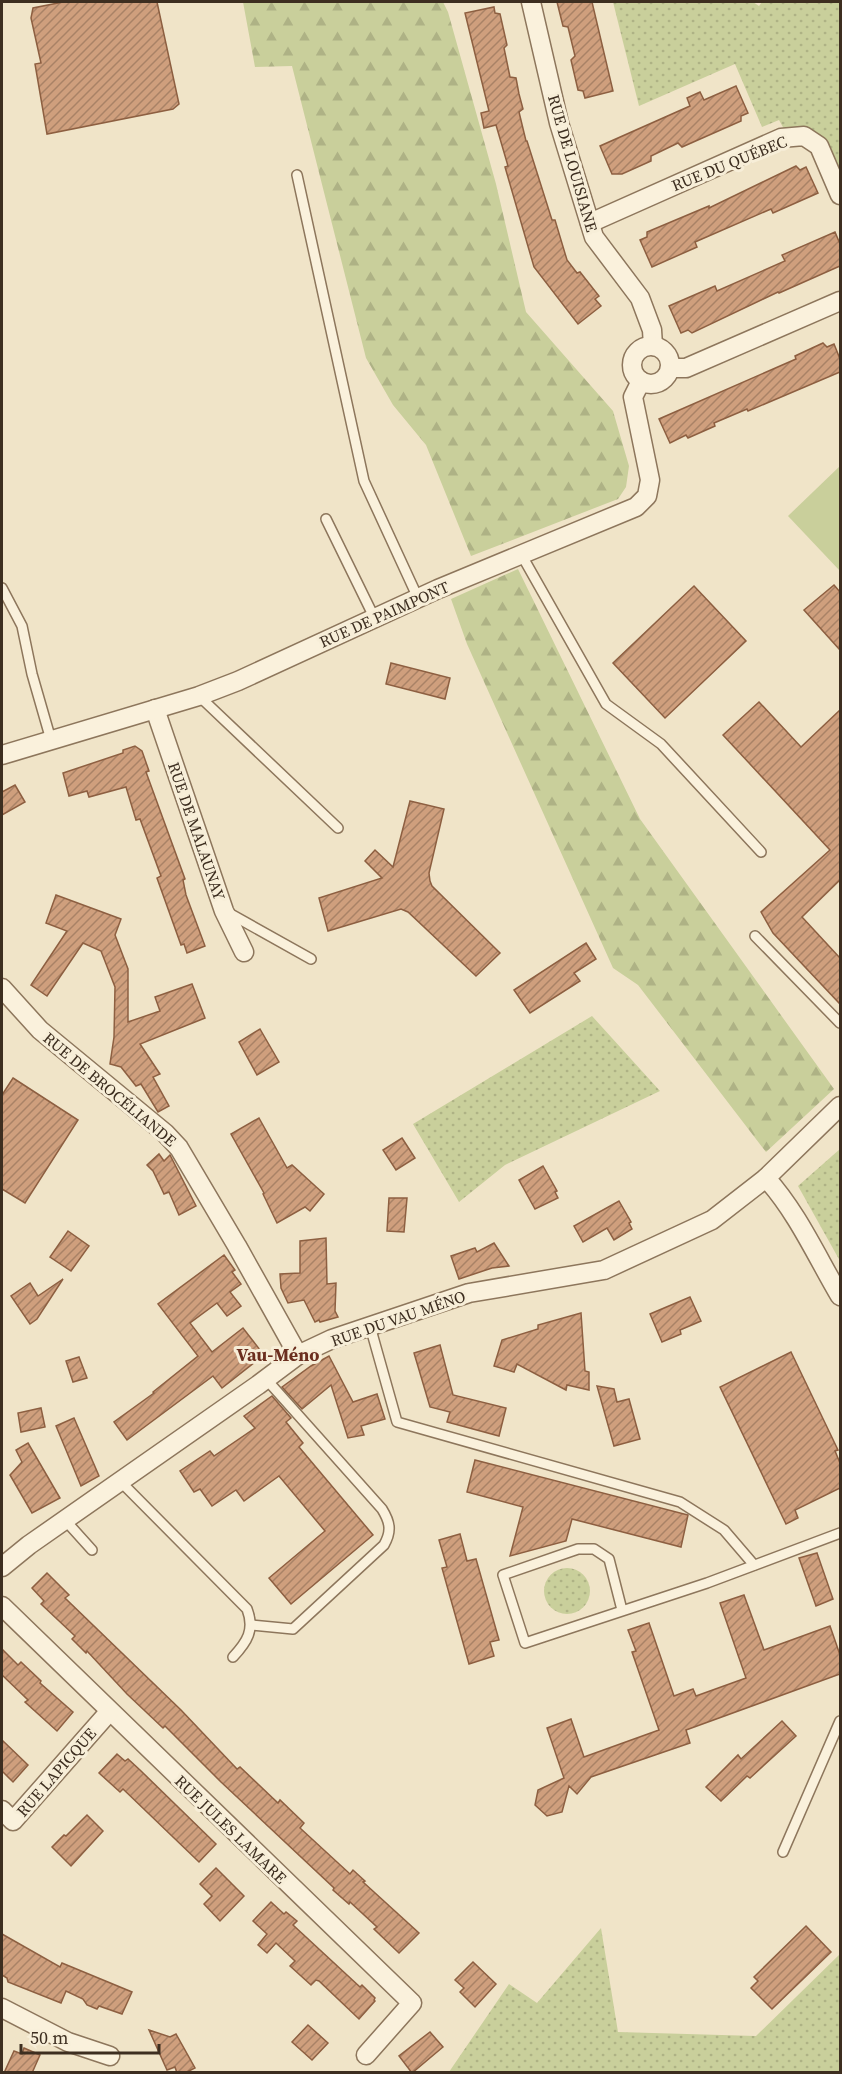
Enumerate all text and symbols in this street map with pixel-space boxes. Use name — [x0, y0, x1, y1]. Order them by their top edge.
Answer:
street label: RUE DE LOUISIANE — [543, 92, 603, 235]
street label: RUE DU QUÉBEC — [668, 130, 790, 196]
street label: RUE DE PAIMPONT — [316, 575, 453, 653]
street label: RUE DE MALAUNAY — [163, 759, 231, 903]
street label: RUE DE BROCÉLIANDE — [39, 1027, 182, 1152]
street label: RUE DU VAU MÉNO — [328, 1285, 468, 1351]
district label: Vau-Méno — [237, 1342, 319, 1367]
street label: RUE LAPICQUE — [11, 1722, 101, 1821]
street label: RUE JULES LAMARE — [170, 1770, 292, 1888]
scale bar — [21, 2017, 159, 2055]
text: 50 m — [30, 2025, 68, 2050]

